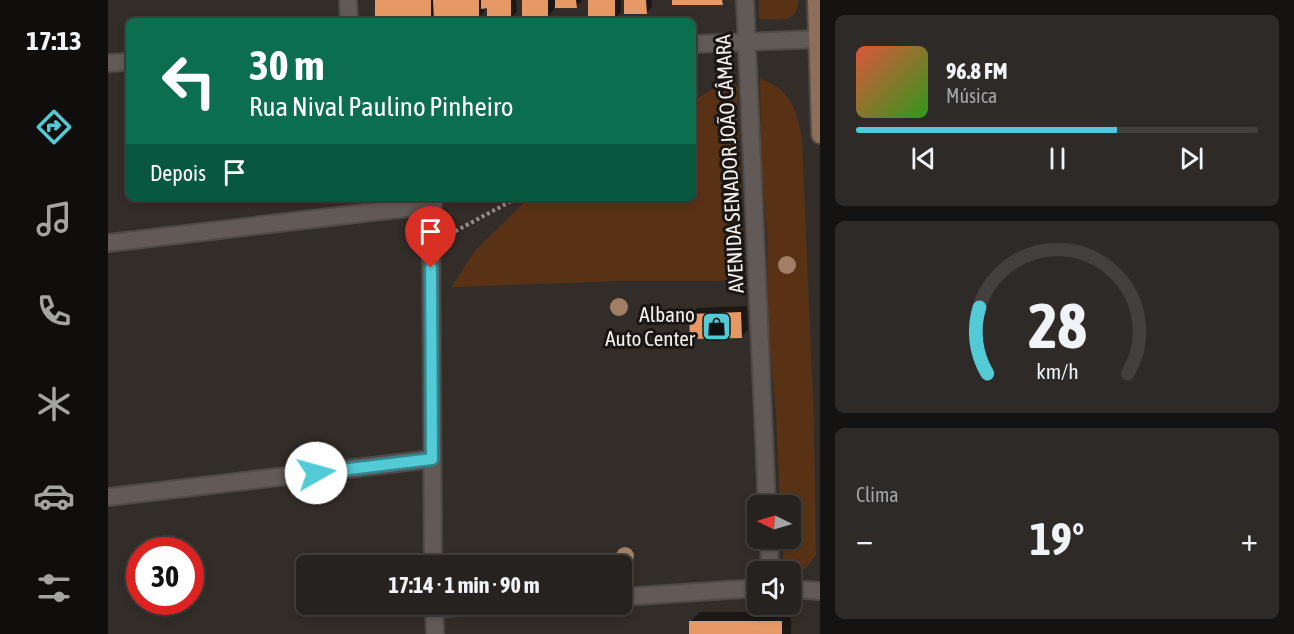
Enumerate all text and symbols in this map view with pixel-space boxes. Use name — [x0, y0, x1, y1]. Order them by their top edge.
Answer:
text: 17:13 — [26, 25, 82, 56]
street label: AVENIDA SENADOR JOÃO CÂMARA — [710, 33, 748, 294]
text: 30 m — [249, 41, 324, 89]
icon: left — [150, 42, 228, 120]
text: 96.8 FM — [946, 58, 1008, 84]
text: Música — [946, 84, 997, 107]
text: Rua Nival Paulino Pinheiro — [249, 91, 514, 122]
icon: directions — [33, 106, 75, 148]
icon: previous — [907, 142, 940, 175]
icon: pause — [1041, 142, 1074, 175]
icon: next — [1175, 142, 1208, 175]
icon: arrive — [218, 156, 251, 189]
text: Depois — [150, 160, 206, 186]
icon: music — [33, 198, 75, 240]
pin — [405, 206, 456, 268]
icon: arrive — [414, 215, 447, 248]
icon: phone — [33, 290, 75, 332]
text: 28 — [1028, 290, 1086, 361]
place label: Albano Auto Center — [605, 302, 696, 350]
shop icon: Albano Auto Center — [700, 310, 732, 342]
text: km/h — [1036, 359, 1078, 384]
icon: climate — [33, 383, 75, 425]
position arrow — [284, 441, 348, 505]
icon: car — [33, 475, 75, 517]
text: Clima — [856, 483, 899, 506]
north arrow — [747, 495, 801, 549]
map controls — [747, 495, 801, 615]
text: 19° — [1030, 513, 1084, 565]
text: − — [856, 520, 873, 558]
text: + — [1241, 520, 1258, 558]
speed limit sign: 30 — [126, 537, 204, 615]
button: sound — [747, 561, 801, 615]
icon: filters — [33, 567, 75, 609]
text: 17:14 · 1 min · 90 m — [388, 572, 540, 598]

